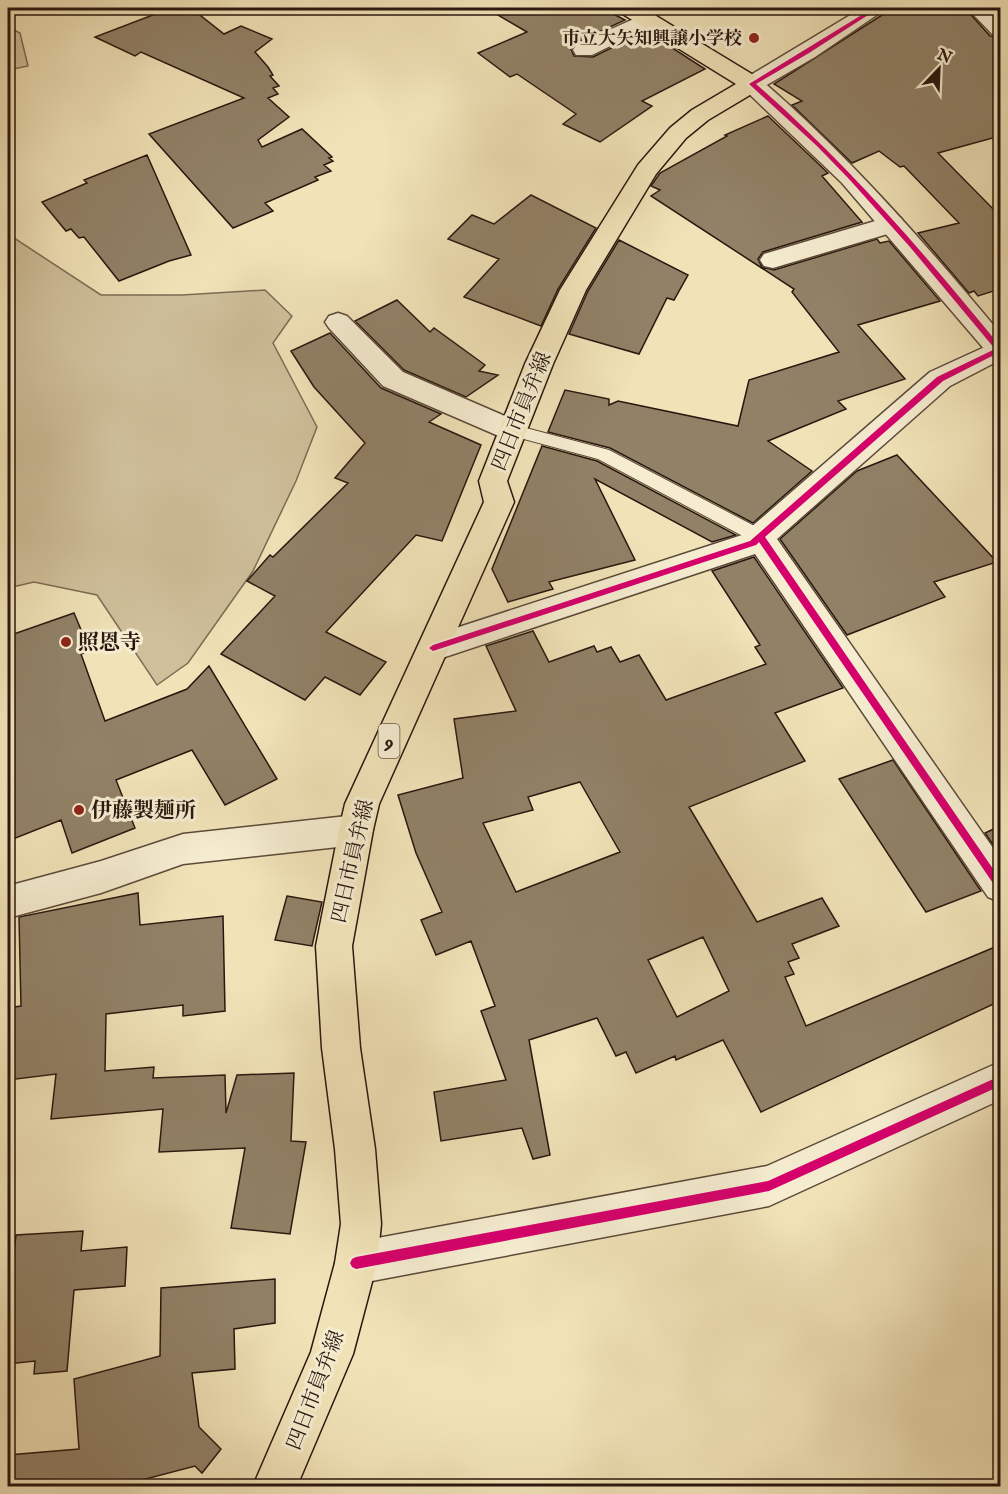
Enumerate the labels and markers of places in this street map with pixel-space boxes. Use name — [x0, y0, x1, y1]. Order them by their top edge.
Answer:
place label: 市立大矢知興譲小学校 — [562, 28, 742, 51]
marker: 市立大矢知興譲小学校 — [747, 31, 761, 45]
place label: 照恩寺 — [78, 630, 141, 657]
marker: 照恩寺 — [59, 635, 73, 649]
place label: 伊藤製麺所 — [91, 798, 196, 825]
marker: 伊藤製麺所 — [72, 803, 86, 817]

